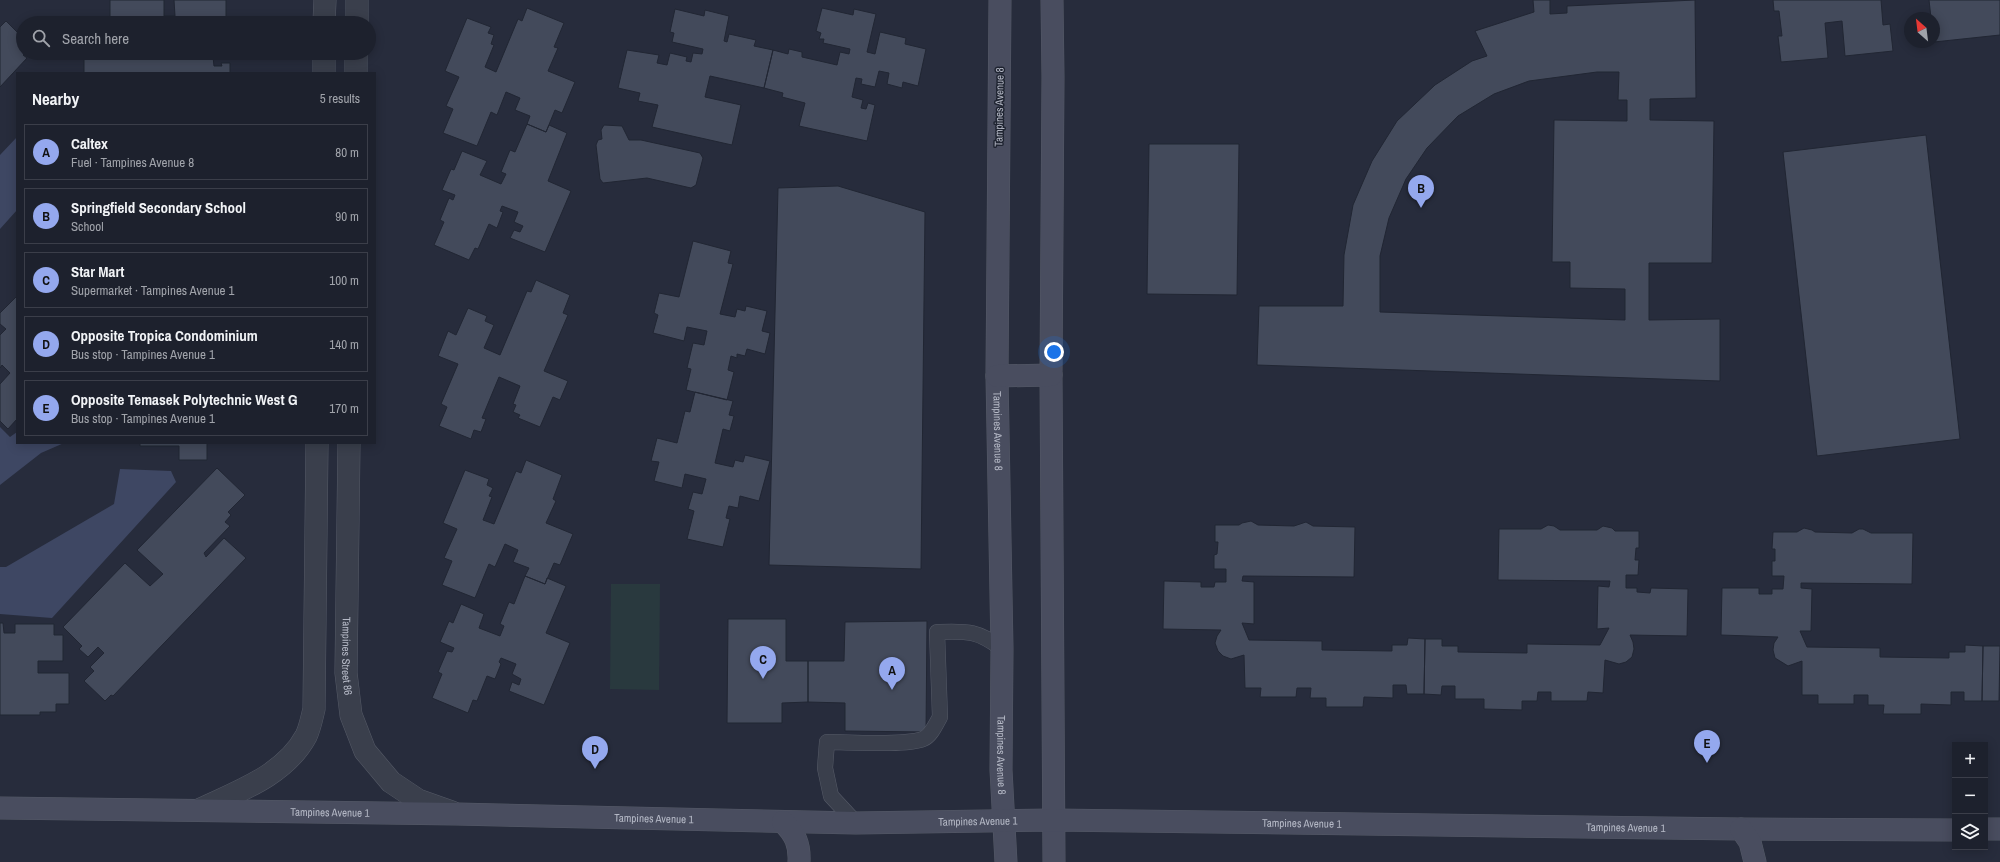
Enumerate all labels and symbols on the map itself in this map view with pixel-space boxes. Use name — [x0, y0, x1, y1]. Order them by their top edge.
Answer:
north arrow — [1904, 12, 1940, 48]
street label: Tampines Avenue 8 — [991, 67, 1007, 147]
pin: B — [1408, 175, 1434, 208]
your location — [1044, 342, 1064, 362]
street label: Tampines Avenue 8 — [990, 391, 1006, 471]
street label: Tampines Street 86 — [339, 617, 356, 696]
pin: C — [750, 646, 776, 679]
pin: A — [879, 657, 905, 690]
street label: Tampines Avenue 8 — [994, 715, 1009, 795]
pin: E — [1694, 730, 1720, 763]
pin: D — [582, 736, 608, 769]
street label: Tampines Avenue 1 — [290, 805, 370, 820]
street label: Tampines Avenue 1 — [614, 811, 694, 826]
street label: Tampines Avenue 1 — [938, 814, 1018, 829]
street label: Tampines Avenue 1 — [1262, 816, 1342, 831]
street label: Tampines Avenue 1 — [1586, 820, 1666, 835]

